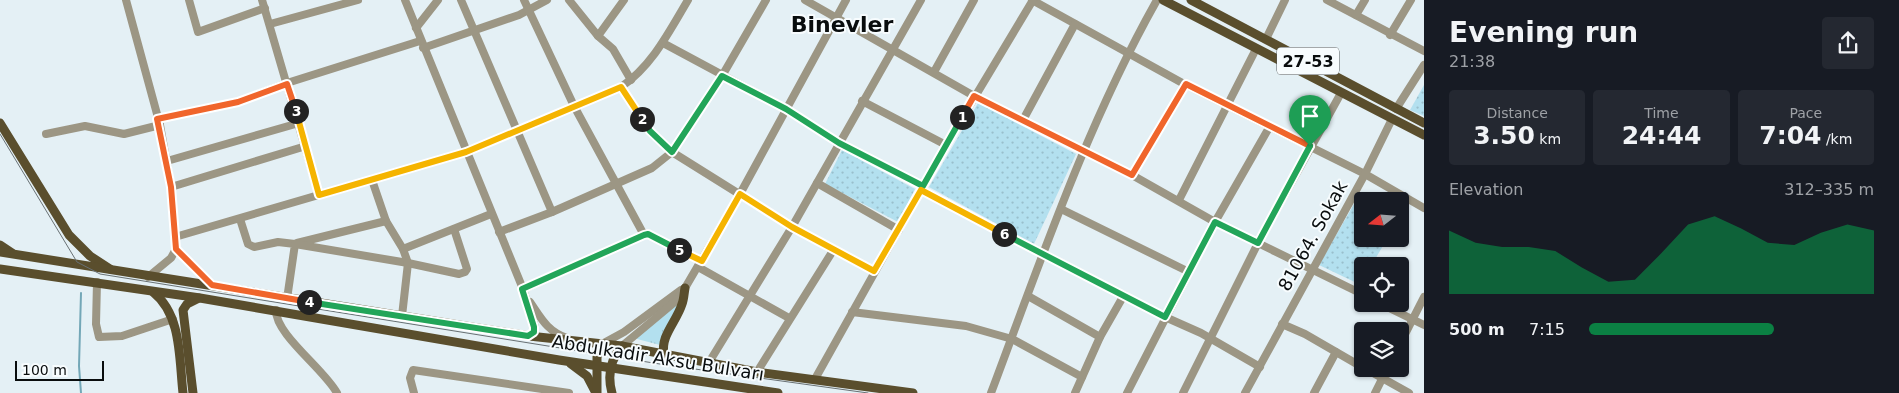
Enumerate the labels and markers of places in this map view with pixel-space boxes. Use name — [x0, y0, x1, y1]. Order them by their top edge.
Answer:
pin — [1289, 95, 1331, 146]
pin: 3 — [284, 98, 308, 124]
pin: 1 — [950, 104, 974, 130]
pin: 2 — [630, 106, 654, 132]
pin: 6 — [992, 222, 1016, 246]
pin: 5 — [666, 238, 692, 262]
pin: 4 — [296, 290, 322, 314]

